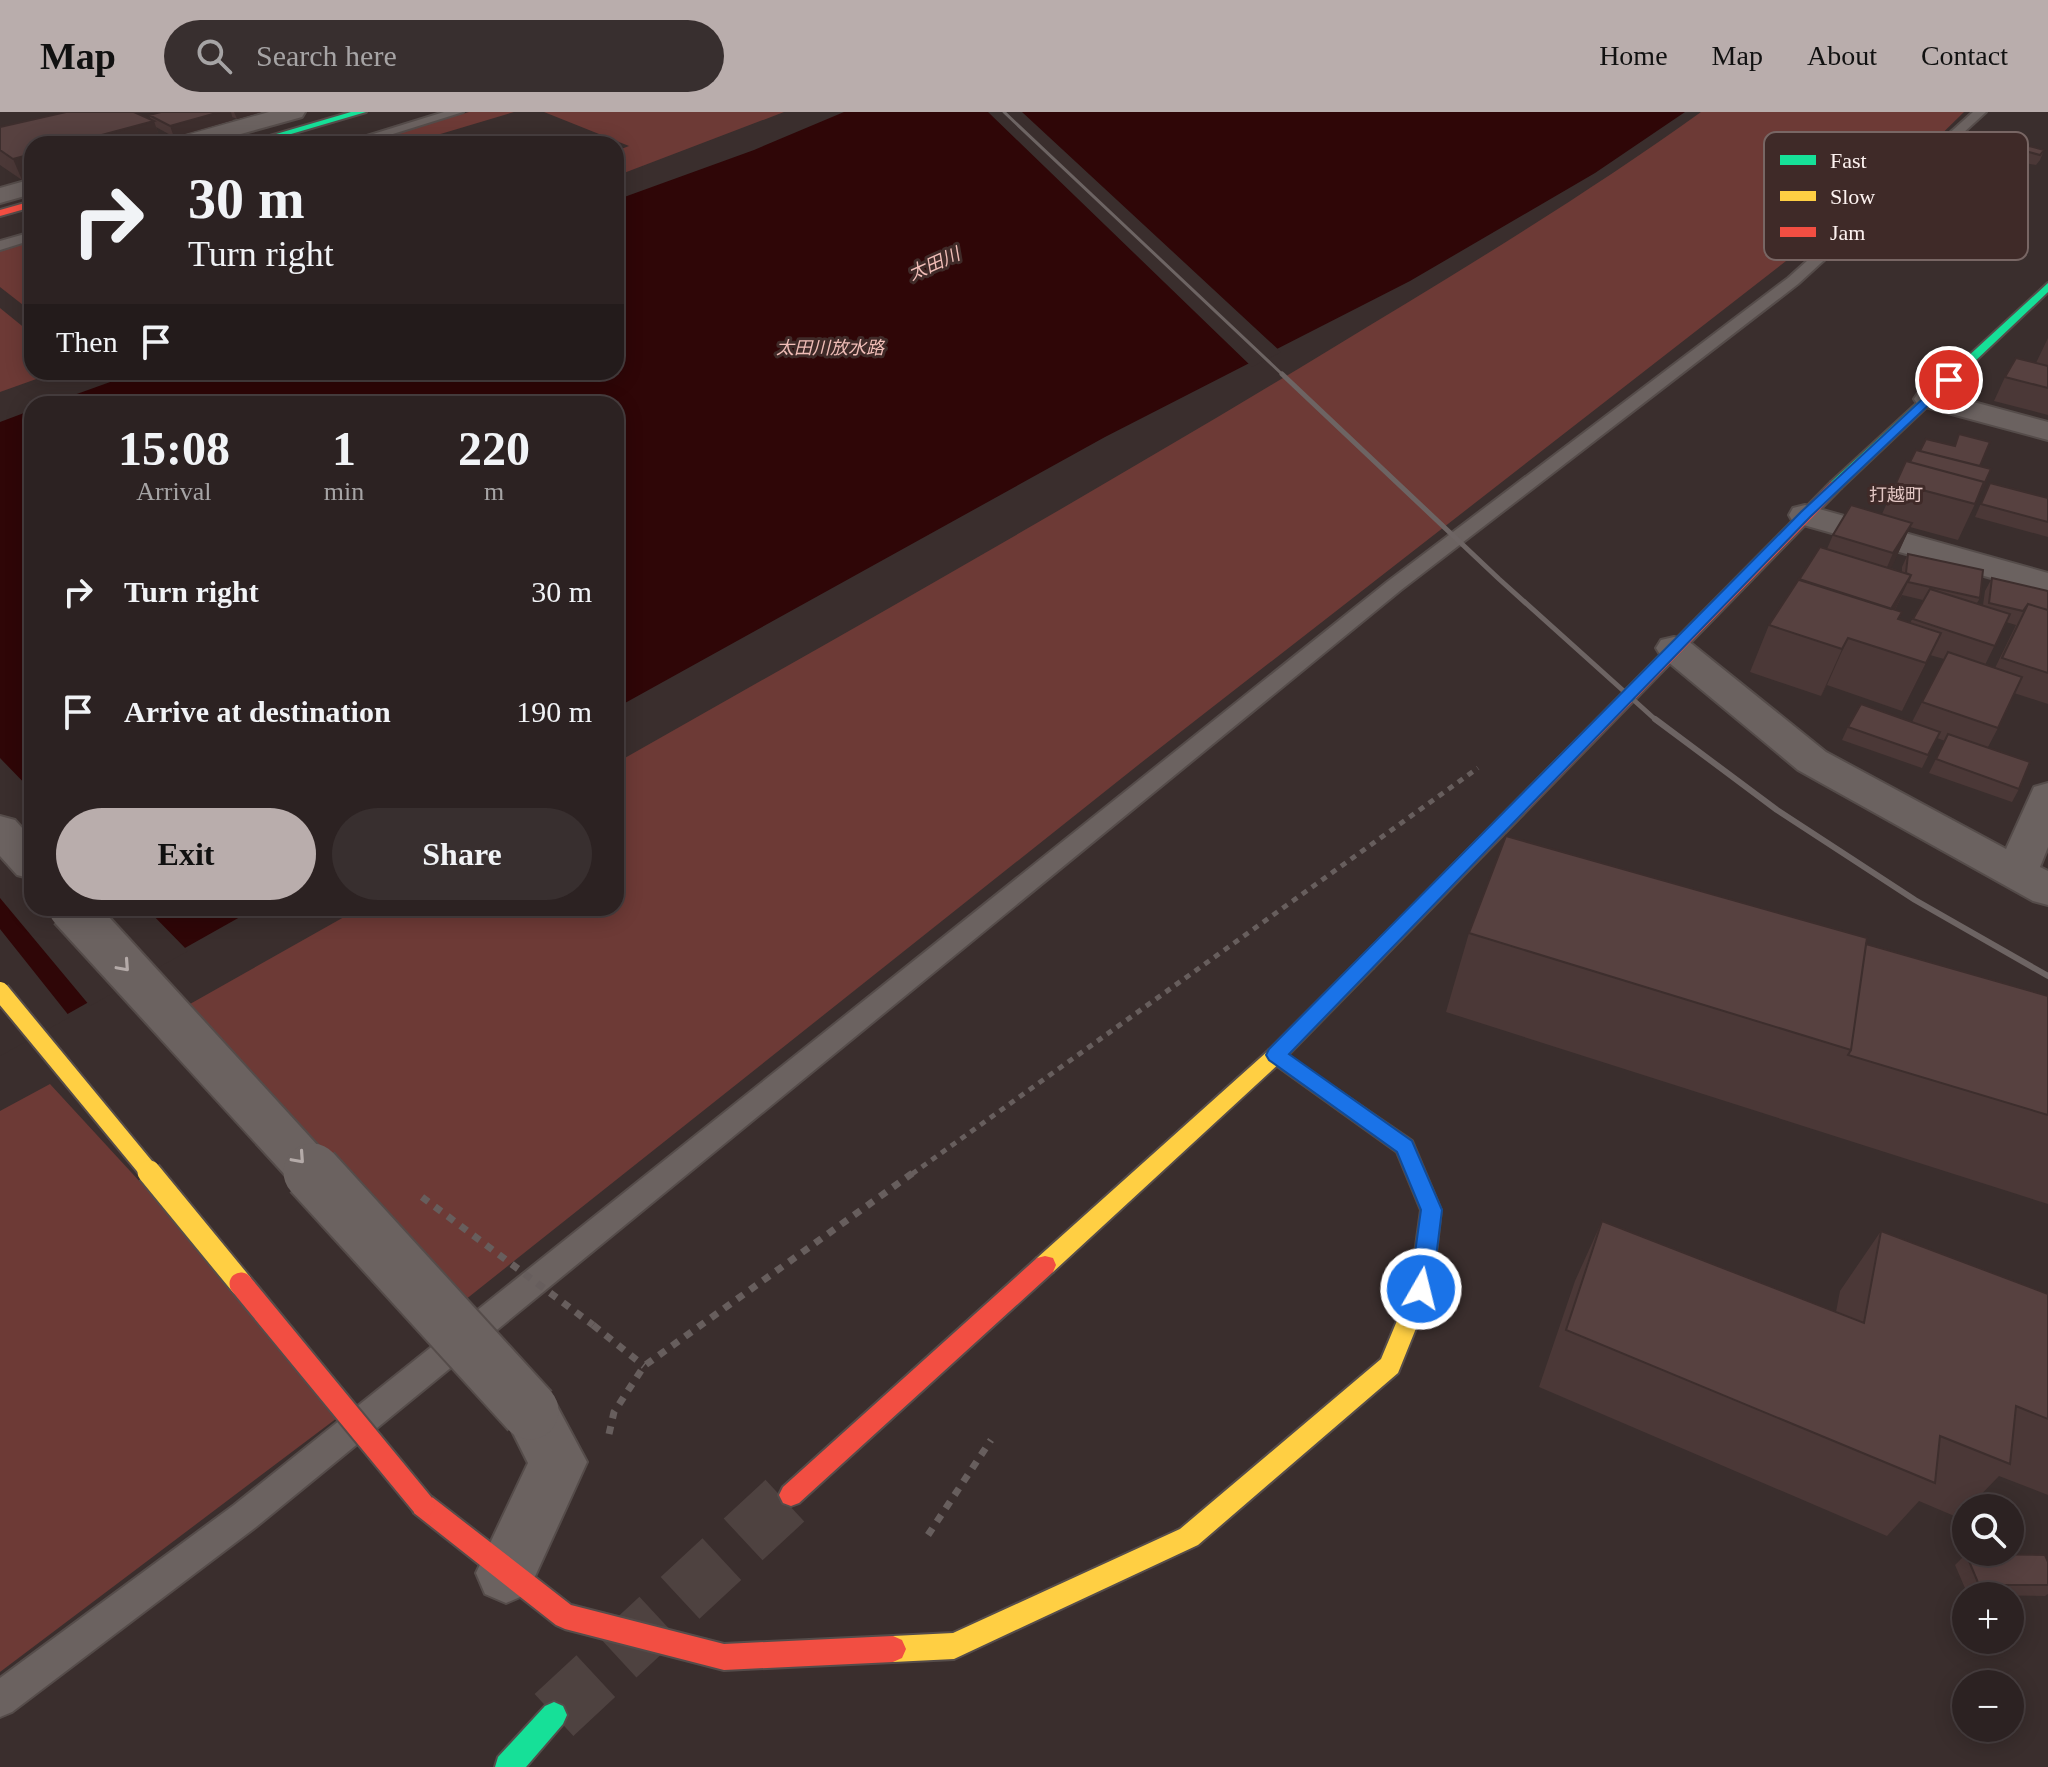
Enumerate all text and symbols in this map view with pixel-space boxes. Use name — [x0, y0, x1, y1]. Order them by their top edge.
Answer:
search box — [164, 20, 724, 92]
icon: search — [192, 34, 236, 78]
text: Map — [40, 35, 116, 77]
text: Search here — [256, 39, 397, 72]
text: Home — [1599, 40, 1668, 71]
text: Map — [1712, 40, 1763, 71]
text: About — [1807, 40, 1877, 71]
text: Contact — [1921, 40, 2008, 71]
legend — [1764, 132, 2028, 260]
text: Fast — [1830, 148, 1867, 173]
icon: right — [56, 168, 160, 272]
text: 30 m — [188, 168, 305, 230]
text: Slow — [1830, 184, 1875, 209]
text: Jam — [1830, 220, 1865, 245]
text: Turn right — [188, 234, 334, 274]
water label: 太田川 — [905, 243, 965, 284]
icon: arrive — [134, 320, 178, 364]
text: Then — [56, 325, 118, 358]
water label: 太田川放水路 — [776, 338, 886, 358]
pin — [1915, 346, 1983, 414]
icon: arrive — [1927, 358, 1971, 402]
text: 15:08 — [118, 422, 230, 475]
text: 1 — [332, 422, 356, 475]
text: 220 — [458, 422, 530, 475]
text: Arrival — [136, 477, 211, 506]
text: min — [324, 477, 364, 506]
text: m — [484, 477, 504, 506]
district label: 打越町 — [1869, 485, 1923, 505]
icon: right — [56, 570, 100, 614]
text: Turn right — [124, 575, 259, 608]
text: 30 m — [531, 575, 592, 608]
icon: arrive — [56, 690, 100, 734]
text: Arrive at destination — [124, 695, 391, 728]
text: 190 m — [516, 695, 592, 728]
button: Exit — [56, 808, 316, 900]
button: Share — [332, 808, 592, 900]
one-way arrow — [114, 956, 128, 971]
one-way arrow — [289, 1148, 303, 1163]
position arrow — [1379, 1247, 1463, 1331]
map controls — [1952, 1494, 2024, 1742]
button: search — [1952, 1494, 2024, 1566]
button: + — [1952, 1582, 2024, 1654]
button: − — [1952, 1670, 2024, 1742]

